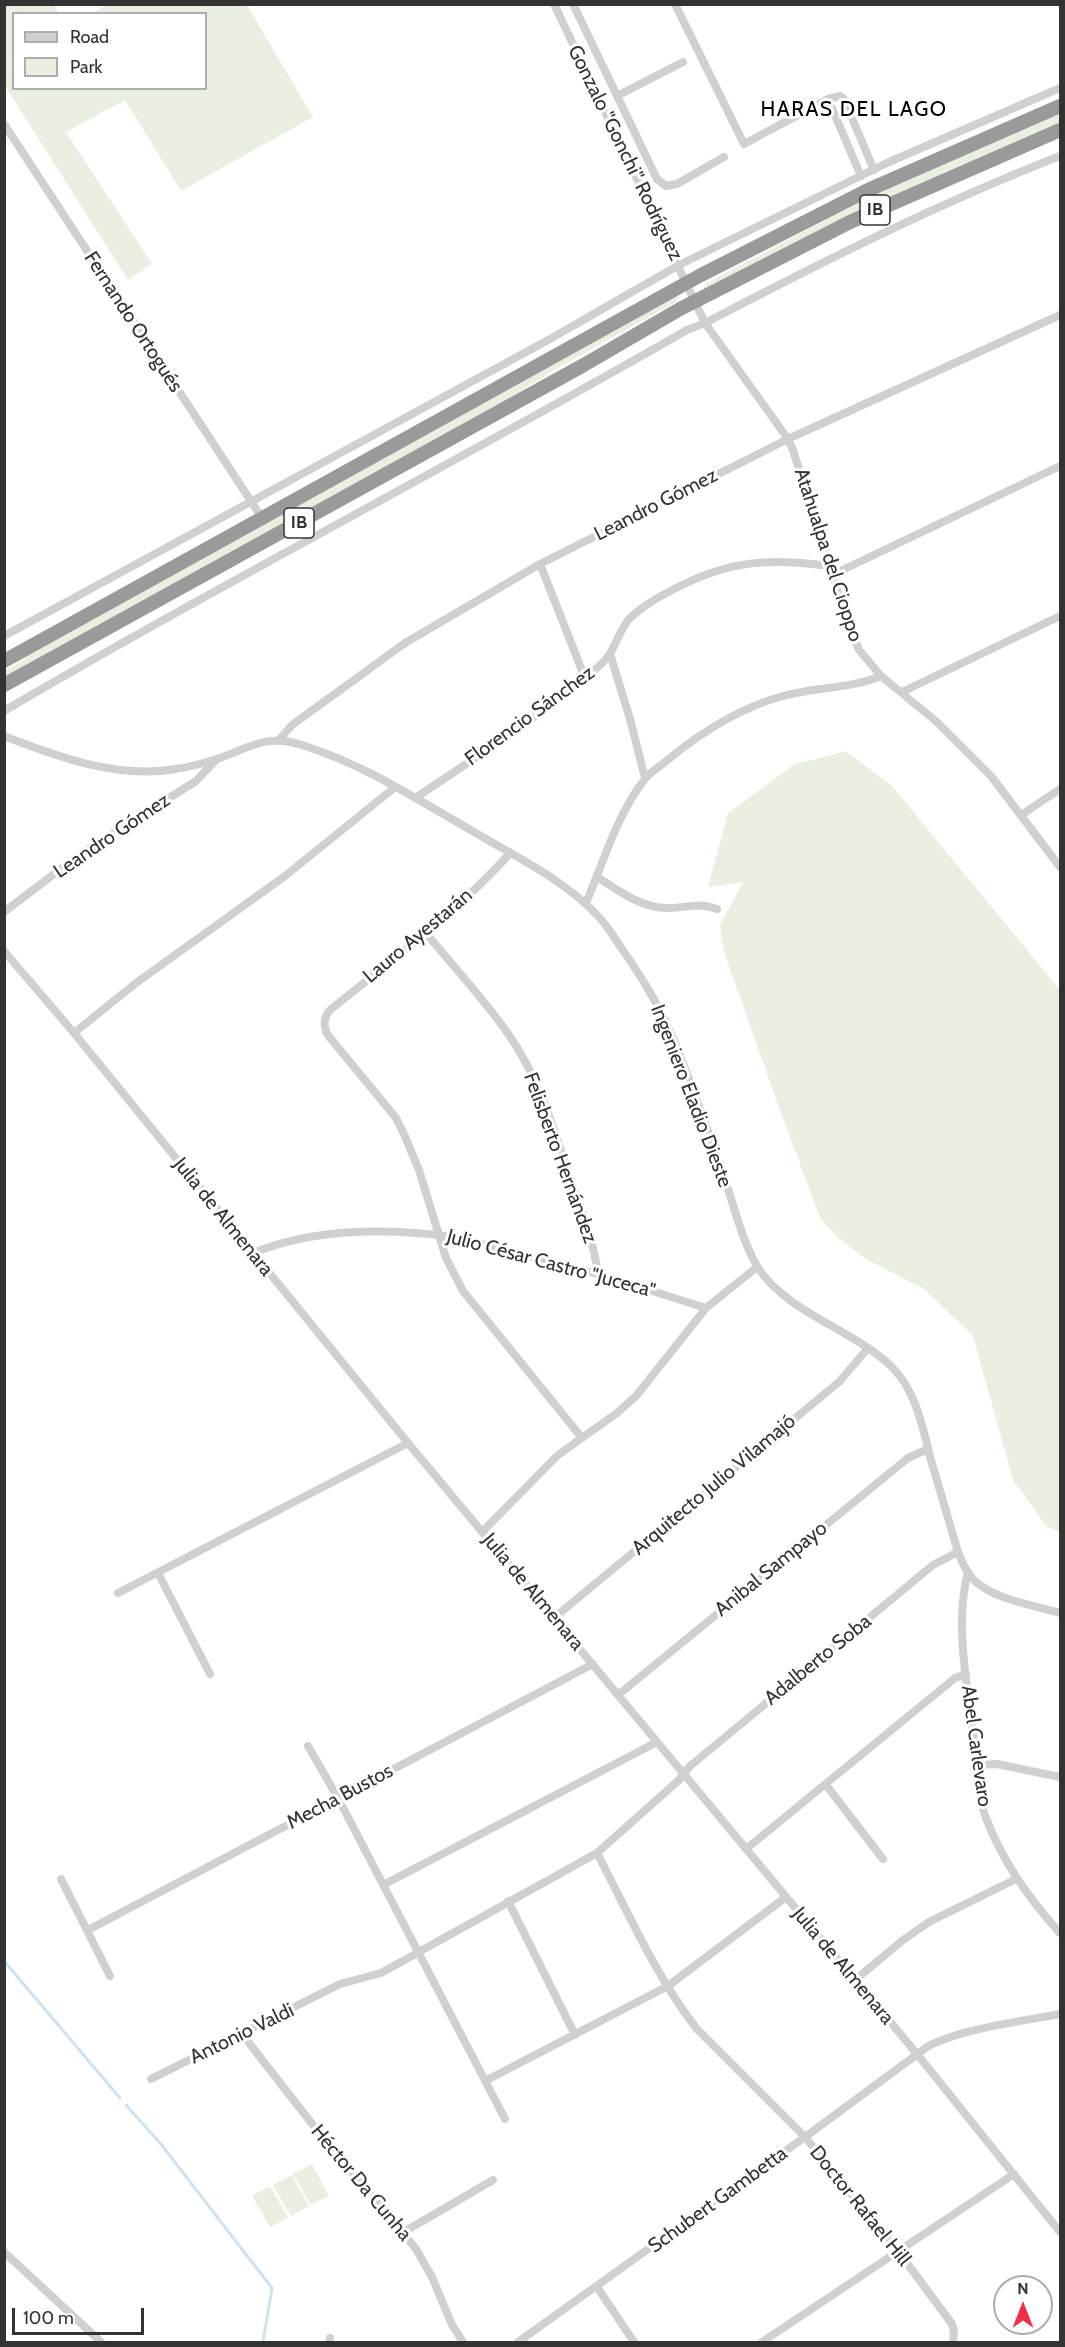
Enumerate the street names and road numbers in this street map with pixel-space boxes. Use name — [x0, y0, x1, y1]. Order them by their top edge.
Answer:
street label: Gonzalo "Gonchi" Rodríguez — [562, 41, 688, 265]
road number: IB — [860, 195, 890, 225]
street label: Fernando Ortogués — [79, 247, 187, 397]
street label: Leandro Gómez — [590, 464, 722, 546]
street label: Atahualpa del Cioppo — [789, 465, 867, 645]
road number: IB — [284, 508, 314, 538]
street label: Florencio Sánchez — [460, 661, 600, 771]
street label: Leandro Gómez — [49, 788, 175, 884]
street label: Lauro Ayestarán — [359, 883, 477, 989]
street label: Ingeniero Eladio Dieste — [645, 1001, 737, 1191]
street label: Felisberto Hernández — [518, 1069, 602, 1247]
street label: Julia de Almenara — [168, 1153, 278, 1281]
street label: Julio César Castro "Juceca" — [444, 1225, 658, 1303]
street label: Arquitecto Julio Vilamajó — [627, 1410, 801, 1560]
street label: Anibal Sampayo — [710, 1516, 832, 1622]
street label: Julia de Almenara — [477, 1529, 589, 1655]
street label: Adalberto Soba — [760, 1610, 876, 1710]
street label: Abel Carlevaro — [956, 1684, 996, 1808]
street label: Mecha Bustos — [283, 1759, 397, 1835]
street label: Julia de Almenara — [787, 1903, 899, 2029]
street label: Antonio Valdi — [186, 1998, 298, 2070]
street label: Héctor Da Cunha — [305, 2120, 417, 2246]
street label: Doctor Rafael Hill — [804, 2141, 916, 2271]
street label: Schubert Gambetta — [644, 2142, 792, 2258]

